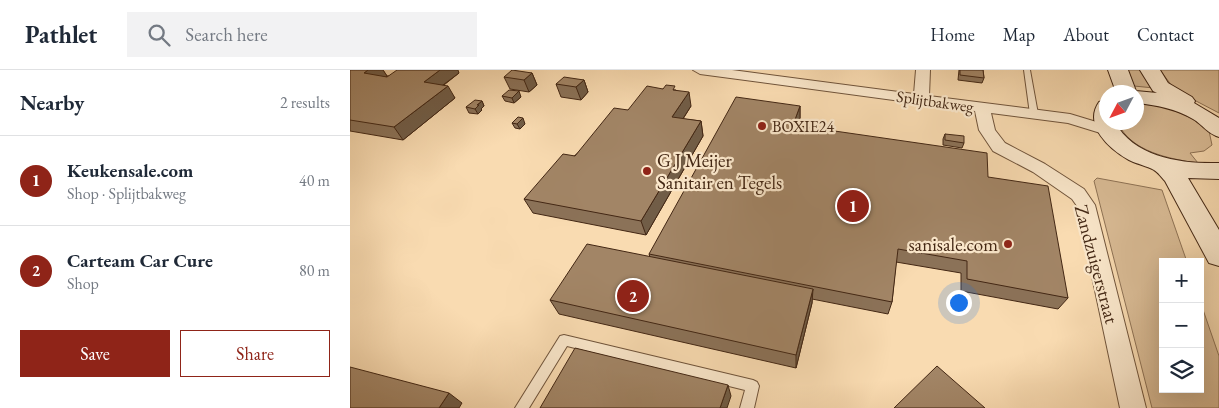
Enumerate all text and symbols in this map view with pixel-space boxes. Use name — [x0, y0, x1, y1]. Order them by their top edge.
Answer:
search box — [127, 12, 477, 57]
text: Pathlet — [25, 19, 97, 50]
icon: search — [145, 21, 173, 49]
text: Search here — [185, 22, 268, 47]
text: Home — [930, 23, 975, 46]
text: Map — [1003, 23, 1035, 46]
text: About — [1063, 23, 1109, 46]
text: Contact — [1137, 23, 1194, 46]
north arrow — [1099, 85, 1144, 130]
street label: Splijtbakweg — [895, 86, 976, 117]
text: Nearby — [20, 89, 84, 116]
text: 2 results — [280, 92, 330, 113]
place label: BOXIE24 — [772, 116, 834, 137]
marker: BOXIE24 — [756, 120, 768, 132]
place label: G J Meijer Sanitair en Tegels — [657, 148, 782, 195]
text: Keukensale.com — [67, 158, 193, 183]
marker: G J Meijer Sanitair en Tegels — [641, 165, 653, 177]
text: 1 — [32, 170, 40, 191]
text: 40 m — [299, 170, 330, 191]
text: Shop · Splijtbakweg — [67, 183, 186, 204]
pin: 1 — [837, 187, 869, 225]
street label: Zandzuigerstraat — [1069, 202, 1124, 326]
place label: sanisale.com — [908, 232, 998, 257]
marker: sanisale.com — [1002, 238, 1014, 250]
text: Carteam Car Cure — [67, 248, 213, 273]
map controls — [1159, 258, 1204, 393]
button: + — [1159, 258, 1204, 303]
text: 2 — [32, 260, 40, 281]
text: 80 m — [299, 260, 330, 281]
text: Shop — [67, 273, 99, 294]
pin: 2 — [617, 277, 649, 315]
your location — [946, 290, 972, 316]
button: − — [1159, 303, 1204, 348]
button: Save — [20, 330, 170, 377]
button: Share — [180, 330, 330, 377]
button: layers — [1159, 348, 1204, 393]

